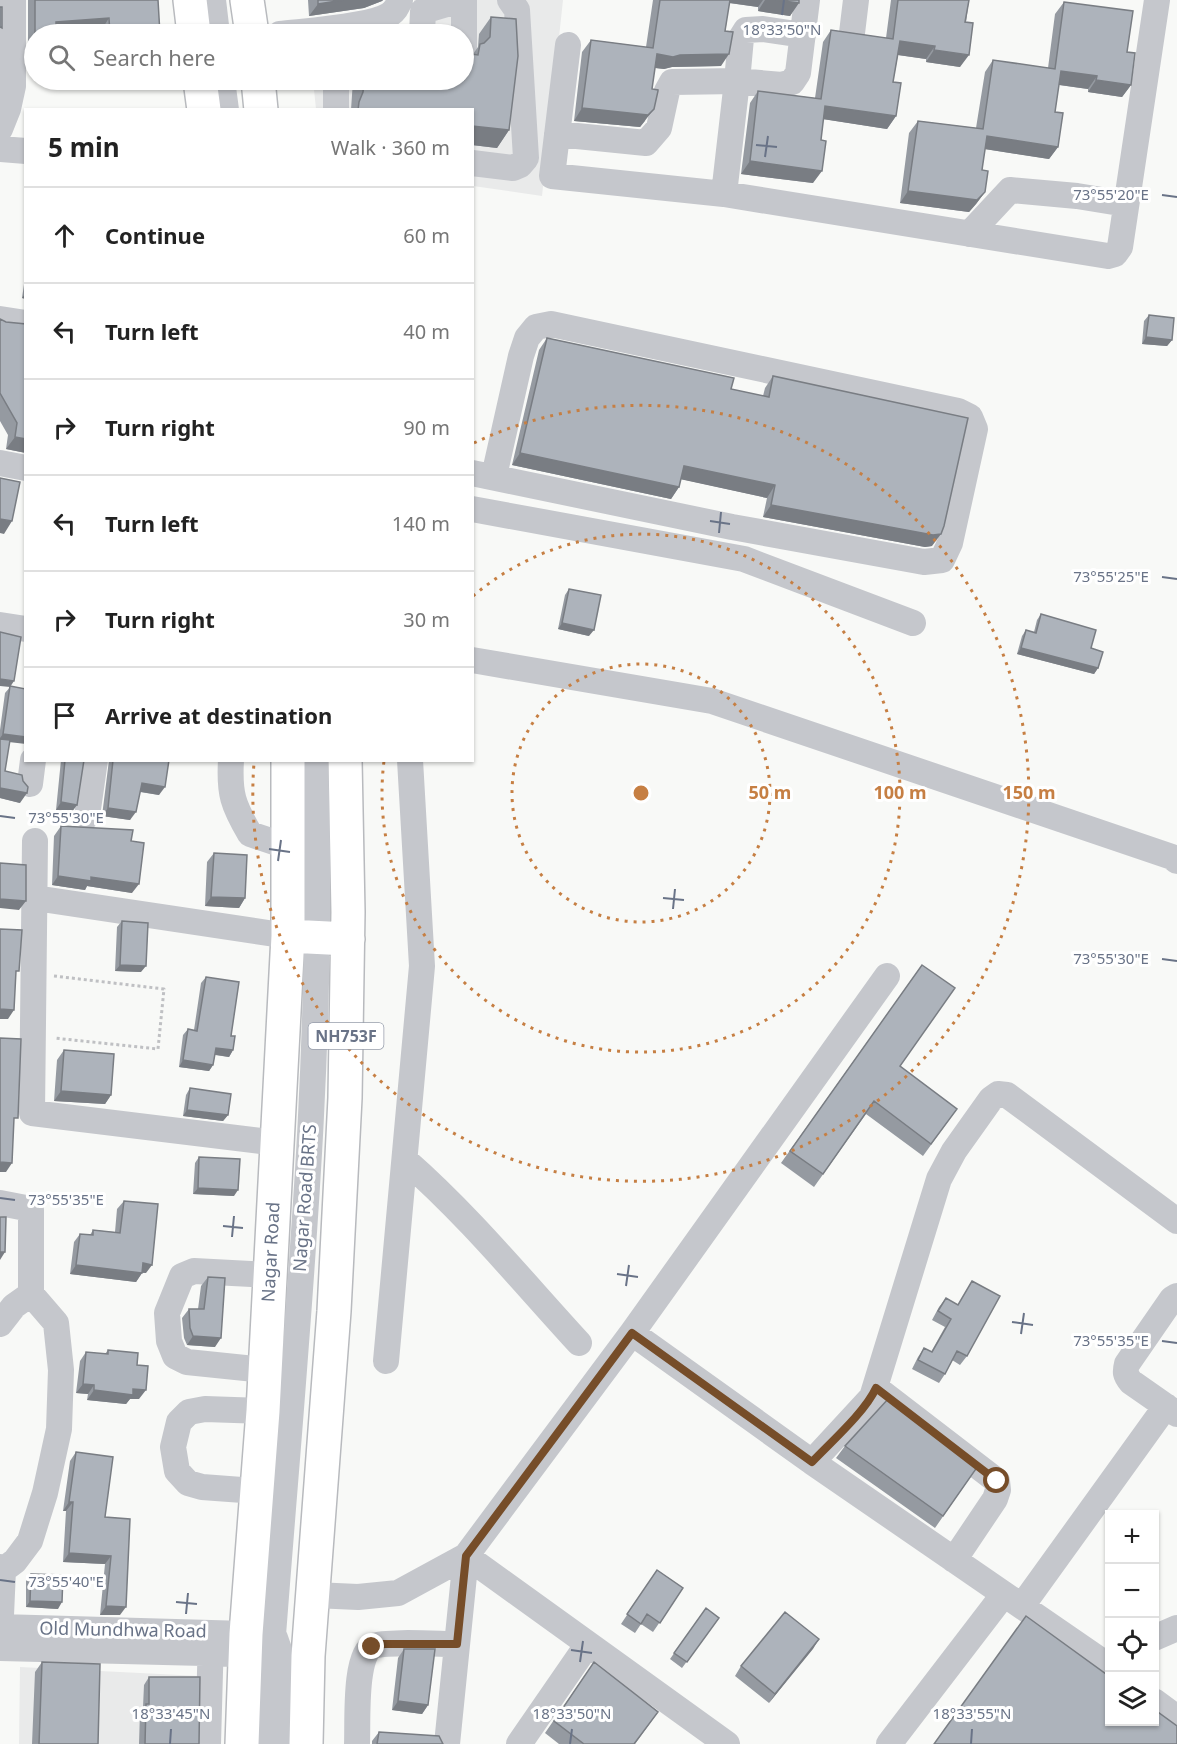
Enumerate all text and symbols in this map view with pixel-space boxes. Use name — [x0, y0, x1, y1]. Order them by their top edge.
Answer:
text: 18°33'50"N — [743, 19, 821, 39]
search box — [24, 24, 474, 90]
icon: search — [45, 41, 78, 74]
text: Search here — [93, 42, 215, 72]
text: 5 min — [48, 129, 120, 165]
text: Walk · 360 m — [331, 134, 450, 161]
text: 73°55'20"E — [1073, 184, 1149, 204]
icon: ahead — [48, 219, 81, 252]
text: Continue — [105, 220, 205, 250]
text: 60 m — [403, 222, 450, 249]
icon: left — [48, 315, 81, 348]
text: Turn left — [105, 316, 199, 346]
text: 40 m — [403, 318, 450, 345]
icon: right — [48, 411, 81, 444]
text: Turn right — [105, 412, 215, 442]
text: 90 m — [403, 414, 450, 441]
icon: left — [48, 507, 81, 540]
text: Turn left — [105, 508, 199, 538]
text: 140 m — [392, 510, 450, 537]
text: 73°55'25"E — [1073, 566, 1149, 586]
icon: right — [48, 603, 81, 636]
text: Turn right — [105, 604, 215, 634]
text: 30 m — [403, 606, 450, 633]
icon: arrive — [48, 699, 81, 732]
text: Arrive at destination — [105, 700, 332, 730]
text: 50 m — [749, 780, 791, 804]
text: 100 m — [873, 780, 927, 804]
text: 150 m — [1002, 780, 1056, 804]
centre of rings — [631, 783, 651, 803]
text: 73°55'30"E — [28, 807, 104, 827]
text: 73°55'30"E — [1073, 948, 1149, 968]
road number: NH753F — [308, 1023, 384, 1049]
street label: Nagar Road BRTS — [287, 1123, 321, 1272]
text: 73°55'35"E — [28, 1189, 104, 1209]
street label: Nagar Road — [255, 1201, 285, 1303]
text: 73°55'35"E — [1073, 1330, 1149, 1350]
route start — [983, 1467, 1009, 1493]
map controls — [1105, 1510, 1159, 1726]
button: + — [1105, 1510, 1159, 1564]
button: − — [1105, 1564, 1159, 1618]
text: 73°55'40"E — [28, 1571, 104, 1591]
street label: Old Mundhwa Road — [39, 1616, 207, 1642]
button: locate — [1105, 1618, 1159, 1672]
route end — [358, 1633, 384, 1659]
button: layers — [1105, 1672, 1159, 1726]
text: 18°33'45"N — [132, 1703, 210, 1723]
text: 18°33'50"N — [533, 1703, 611, 1723]
text: 18°33'55"N — [933, 1703, 1011, 1723]

